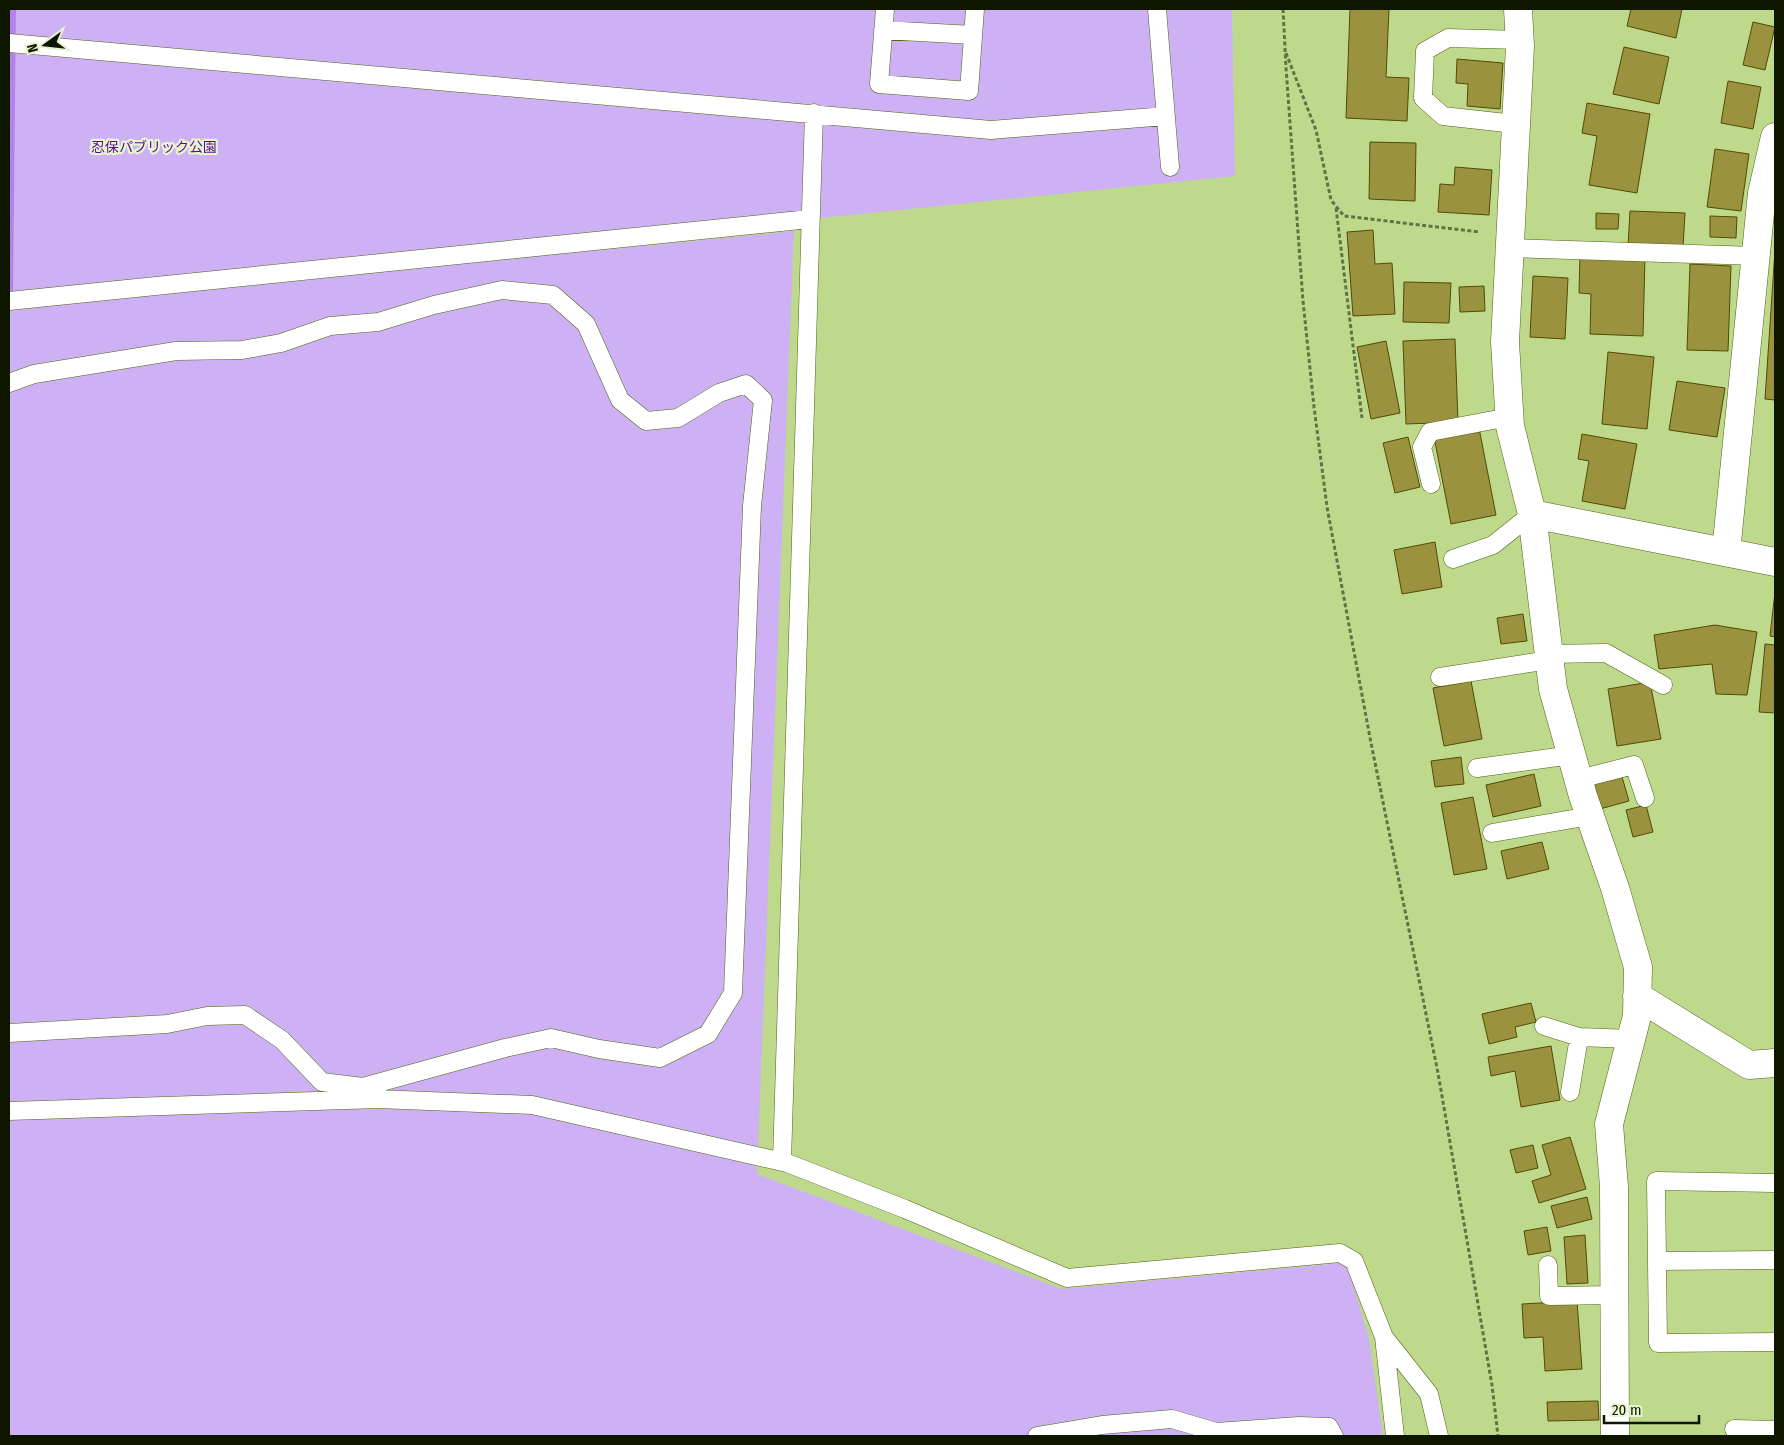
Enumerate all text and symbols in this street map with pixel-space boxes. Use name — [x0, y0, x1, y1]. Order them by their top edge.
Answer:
north arrow — [20, 20, 70, 70]
text: N — [24, 42, 42, 54]
park label: 忍保パブリック公園 — [91, 139, 217, 156]
scale bar — [1604, 1392, 1699, 1424]
text: 20 m — [1612, 1401, 1642, 1419]

